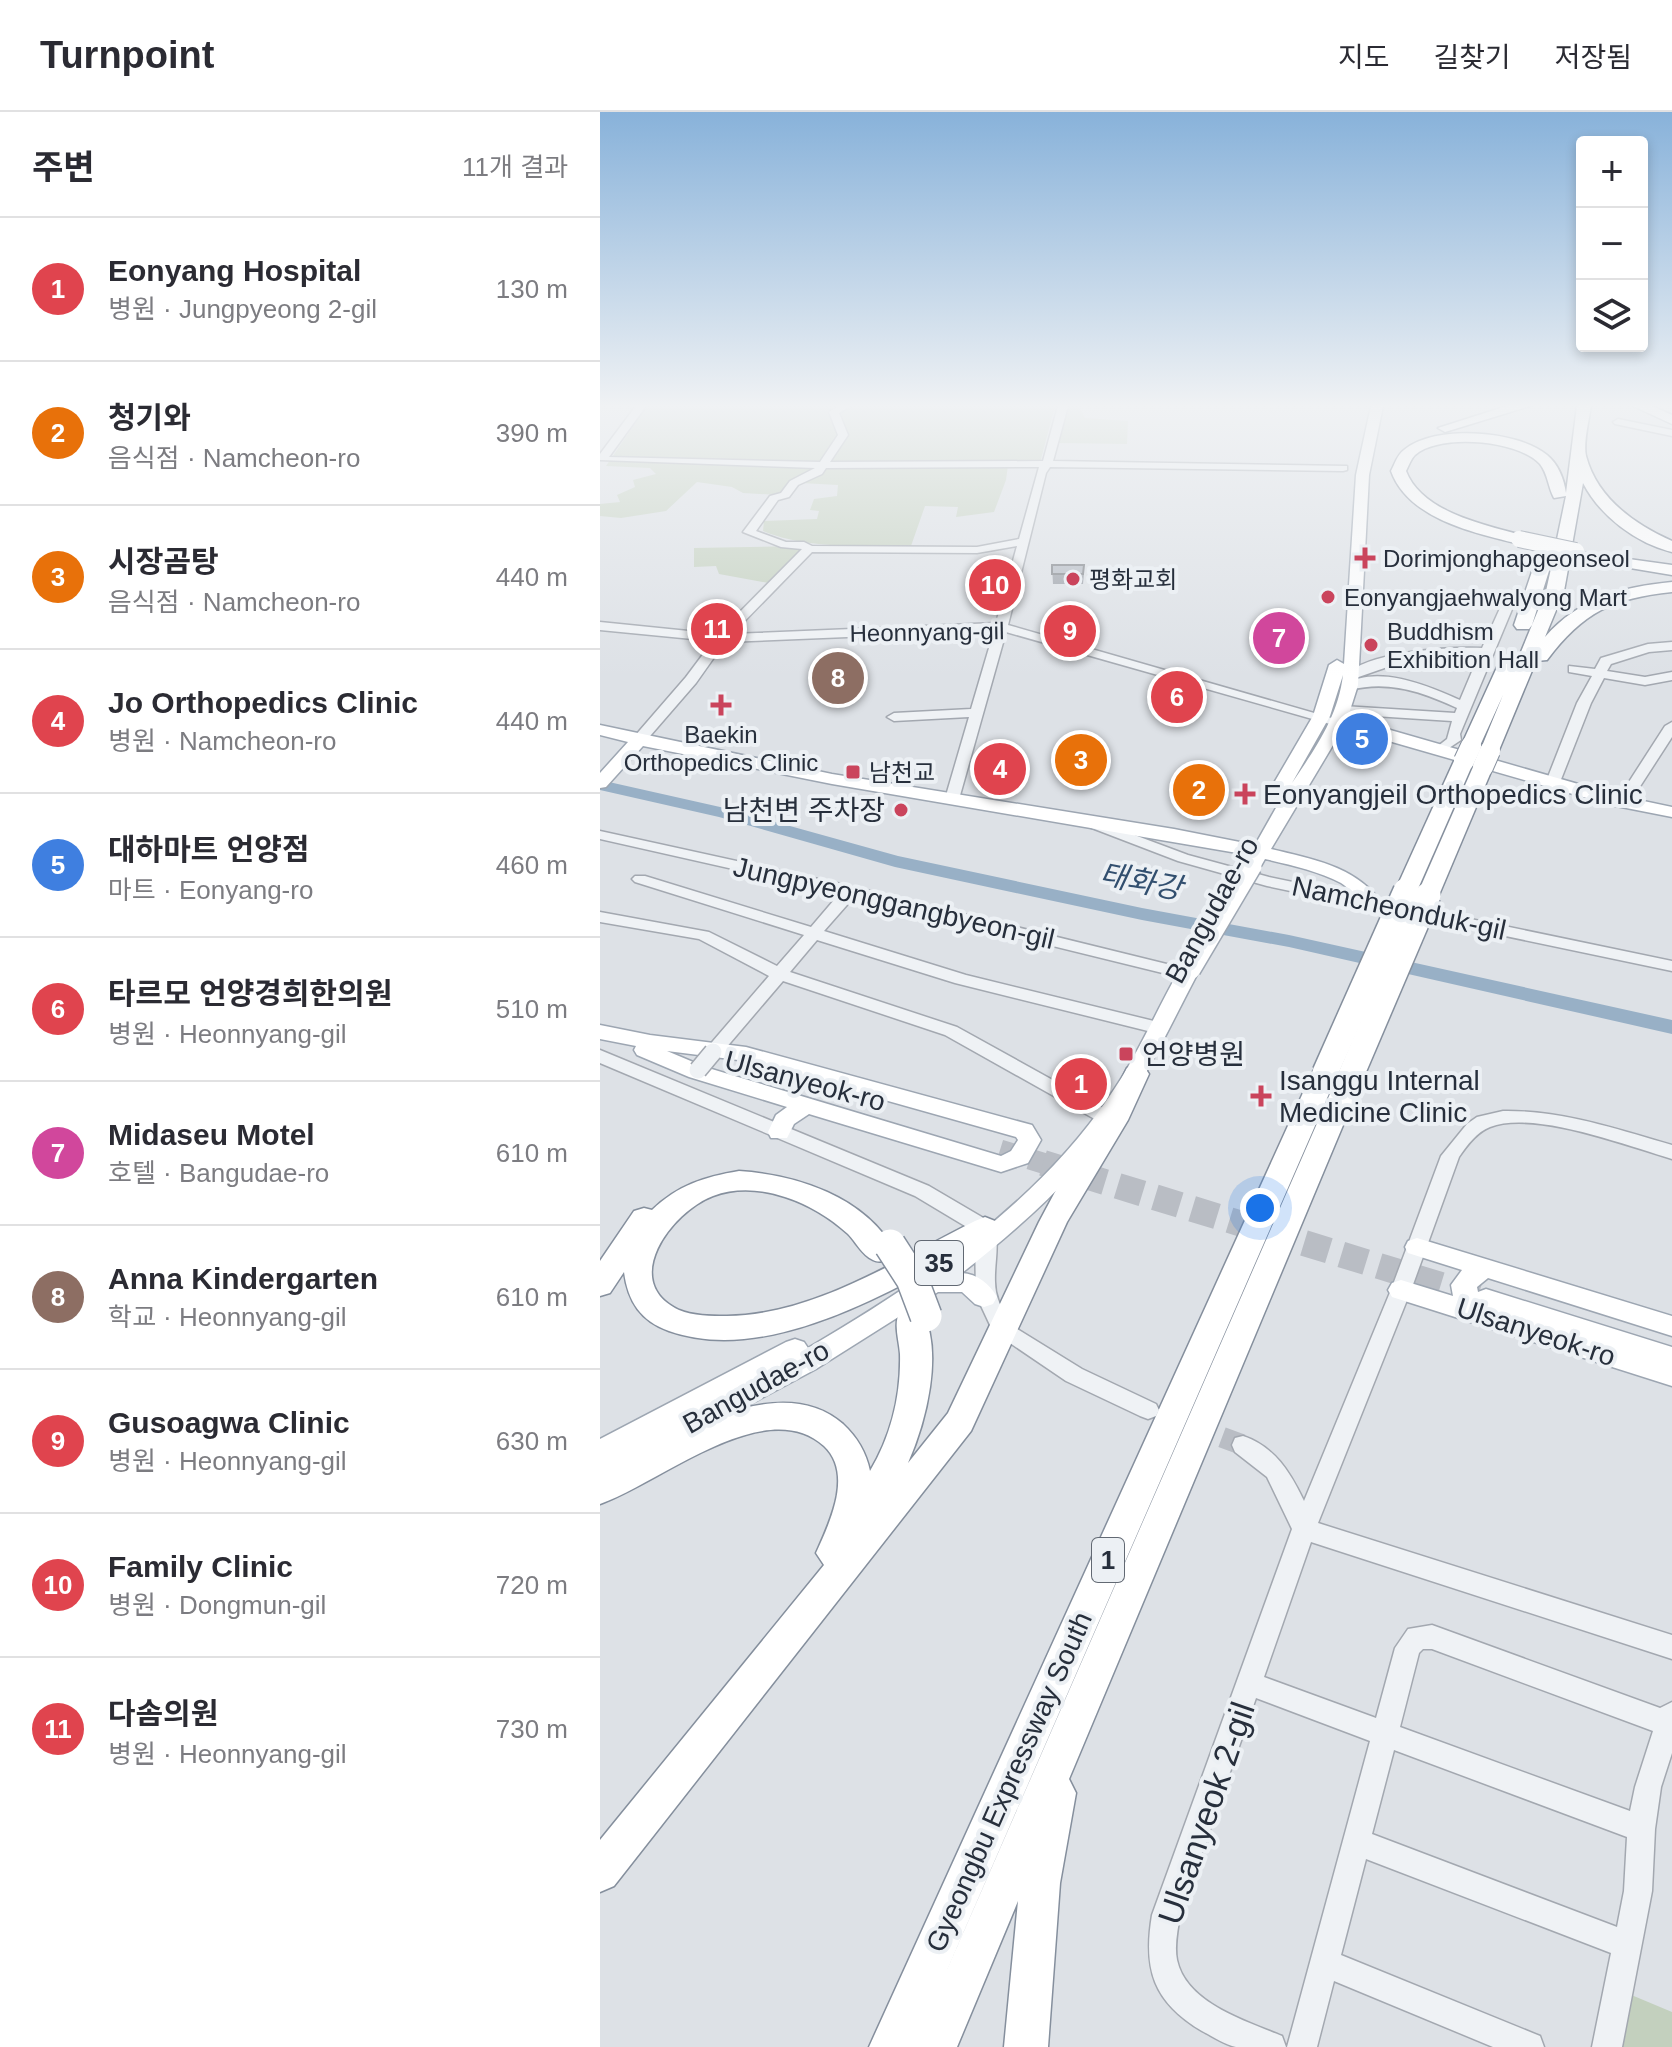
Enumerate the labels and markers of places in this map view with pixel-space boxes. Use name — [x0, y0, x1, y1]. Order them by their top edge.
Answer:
place label: Dorimjonghapgeonseol — [1383, 545, 1630, 572]
marker: Dorimjonghapgeonseol — [1354, 547, 1376, 569]
pin: 10 — [969, 555, 1021, 615]
place label: 평화교회 — [1089, 566, 1177, 593]
marker: 평화교회 — [1064, 570, 1082, 588]
place label: Eonyangjaehwalyong Mart — [1344, 584, 1627, 611]
marker: Eonyangjaehwalyong Mart — [1319, 588, 1337, 606]
pin: 11 — [691, 599, 743, 659]
pin: 9 — [1044, 601, 1096, 661]
pin: 7 — [1253, 608, 1305, 668]
place label: Buddhism Exhibition Hall — [1387, 618, 1539, 673]
marker: Buddhism Exhibition Hall — [1362, 636, 1380, 654]
pin: 8 — [812, 648, 864, 708]
pin: 6 — [1151, 667, 1203, 727]
marker: Baekin Orthopedics Clinic — [710, 694, 732, 716]
pin: 5 — [1336, 709, 1388, 769]
place label: Baekin Orthopedics Clinic — [624, 721, 818, 776]
pin: 3 — [1055, 730, 1107, 790]
pin: 4 — [974, 739, 1026, 799]
place label: 남천교 — [869, 759, 935, 786]
pin: 2 — [1173, 760, 1225, 820]
marker: 남천교 — [844, 763, 862, 781]
place label: Eonyangjeil Orthopedics Clinic — [1263, 779, 1643, 810]
marker: Eonyangjeil Orthopedics Clinic — [1234, 783, 1256, 805]
place label: 남천변 주차장 — [723, 795, 885, 826]
marker: 남천변 주차장 — [892, 801, 910, 819]
place label: 언양병원 — [1142, 1039, 1245, 1070]
marker: 언양병원 — [1117, 1045, 1135, 1063]
pin: 1 — [1055, 1054, 1107, 1114]
place label: Isanggu Internal Medicine Clinic — [1279, 1065, 1480, 1128]
marker: Isanggu Internal Medicine Clinic — [1250, 1085, 1272, 1107]

